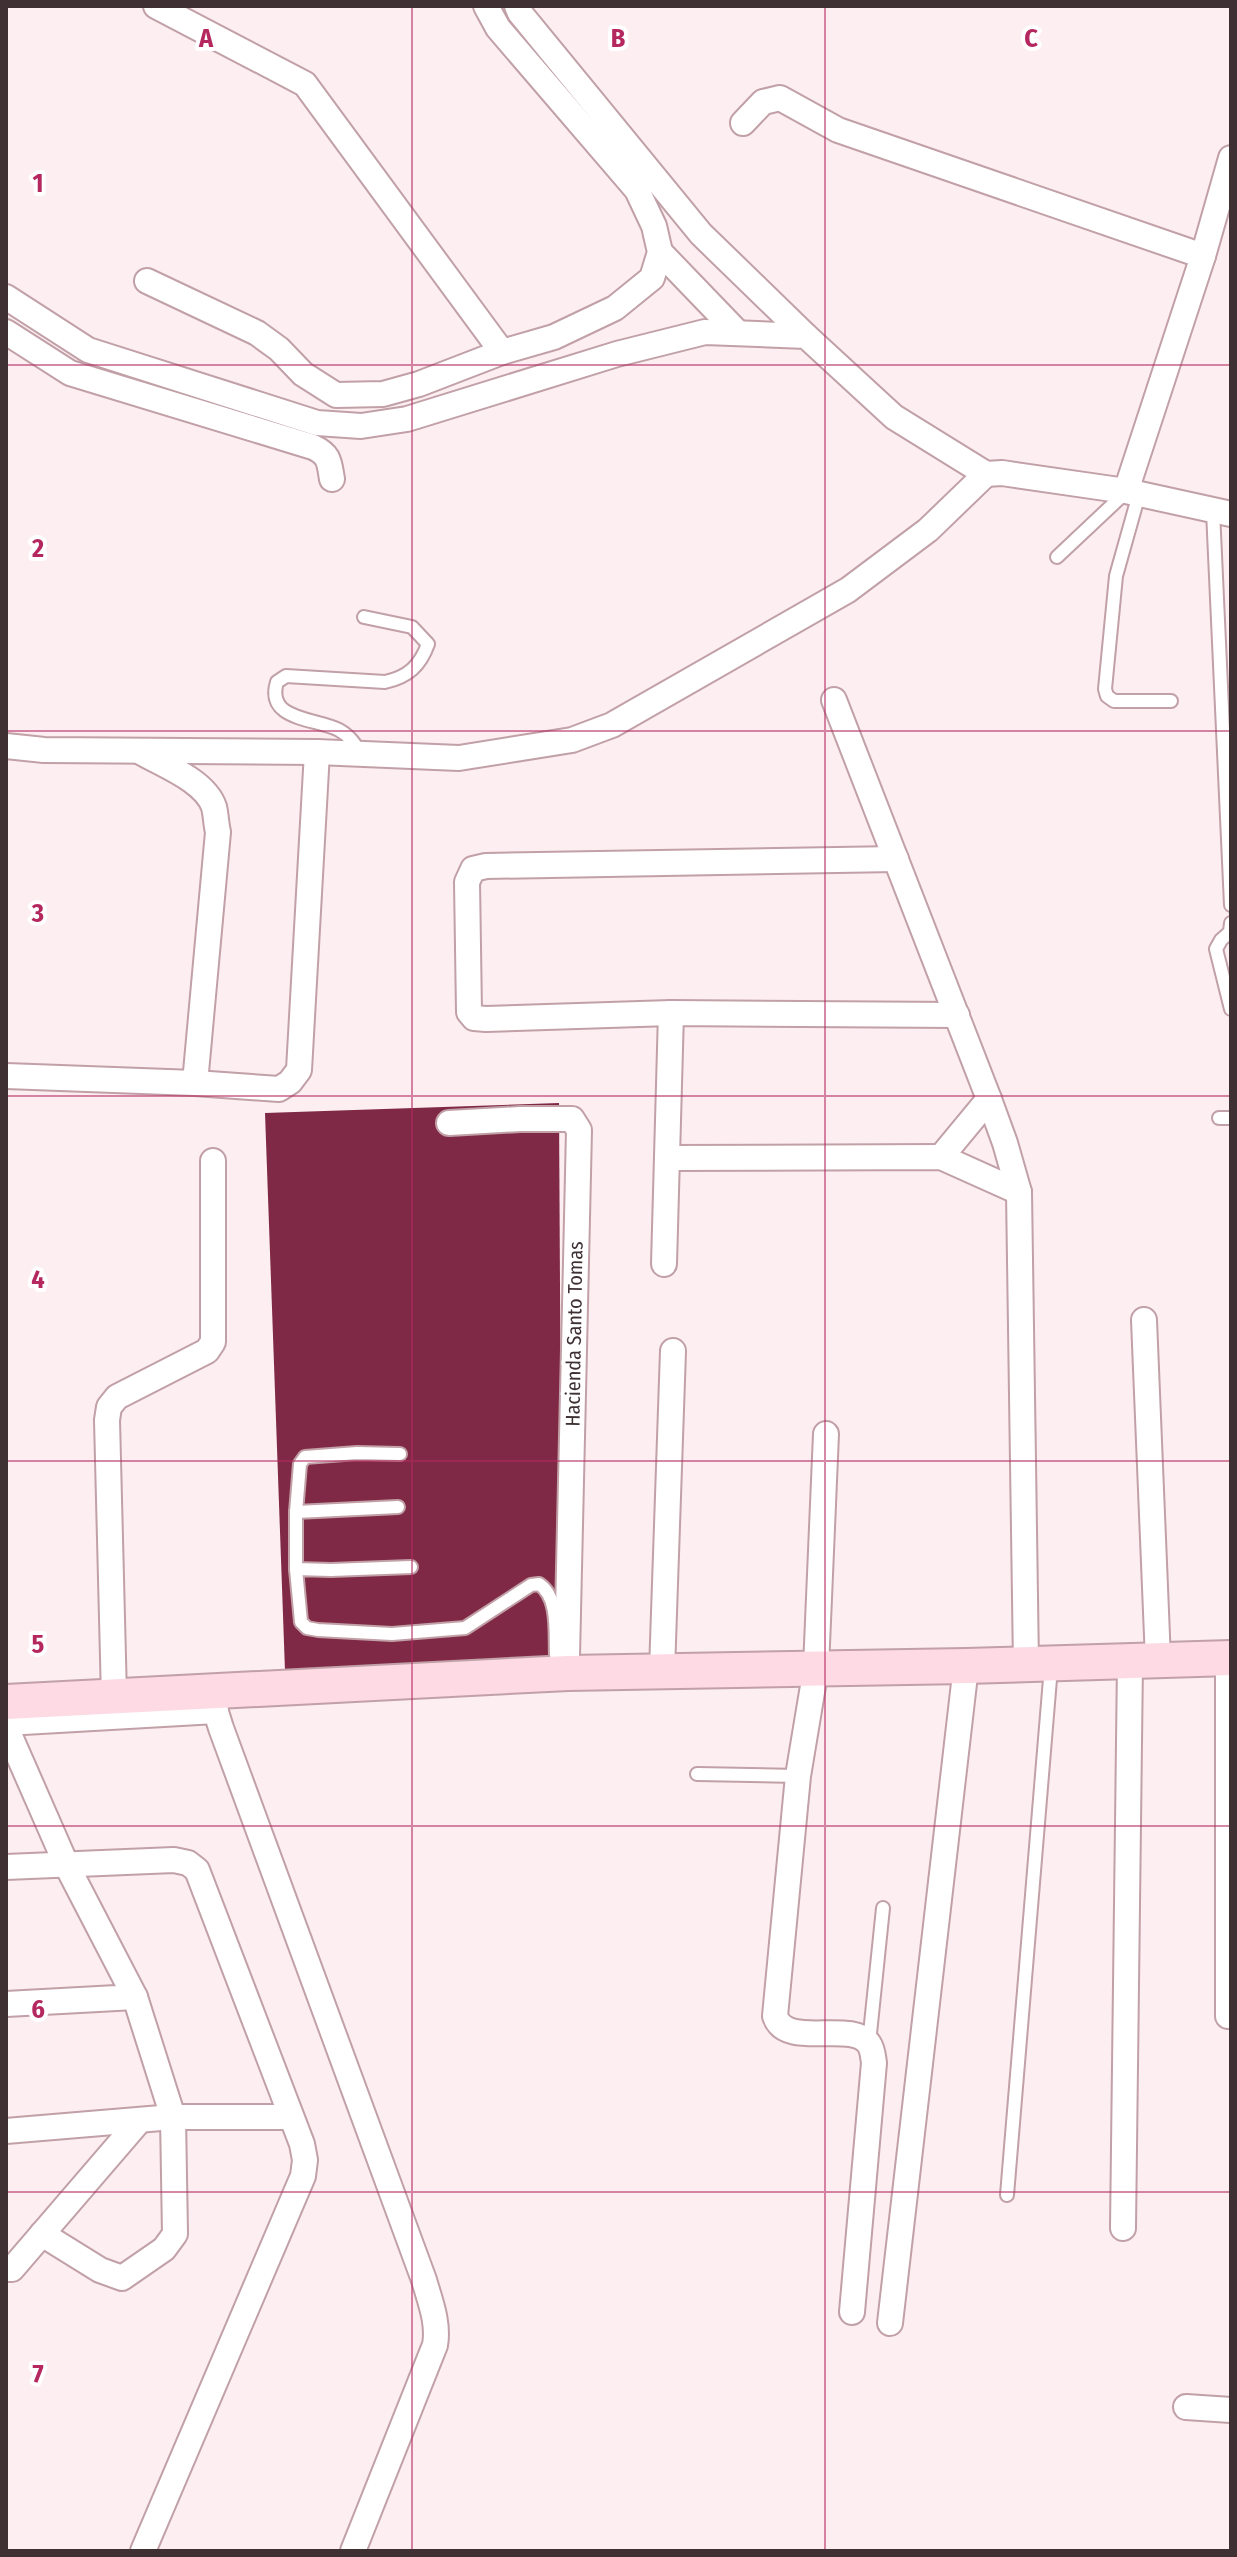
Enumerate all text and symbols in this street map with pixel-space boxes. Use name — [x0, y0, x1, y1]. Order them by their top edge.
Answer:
text: A — [198, 23, 214, 54]
text: B — [611, 23, 626, 54]
text: C — [1024, 23, 1038, 54]
text: 1 — [33, 168, 44, 199]
text: 2 — [31, 533, 44, 564]
text: 3 — [31, 898, 44, 929]
street label: Hacienda Santo Tomas — [560, 1241, 588, 1427]
text: 4 — [31, 1264, 45, 1295]
text: 5 — [32, 1629, 45, 1660]
text: 6 — [31, 1994, 45, 2025]
text: 7 — [32, 2359, 44, 2390]

